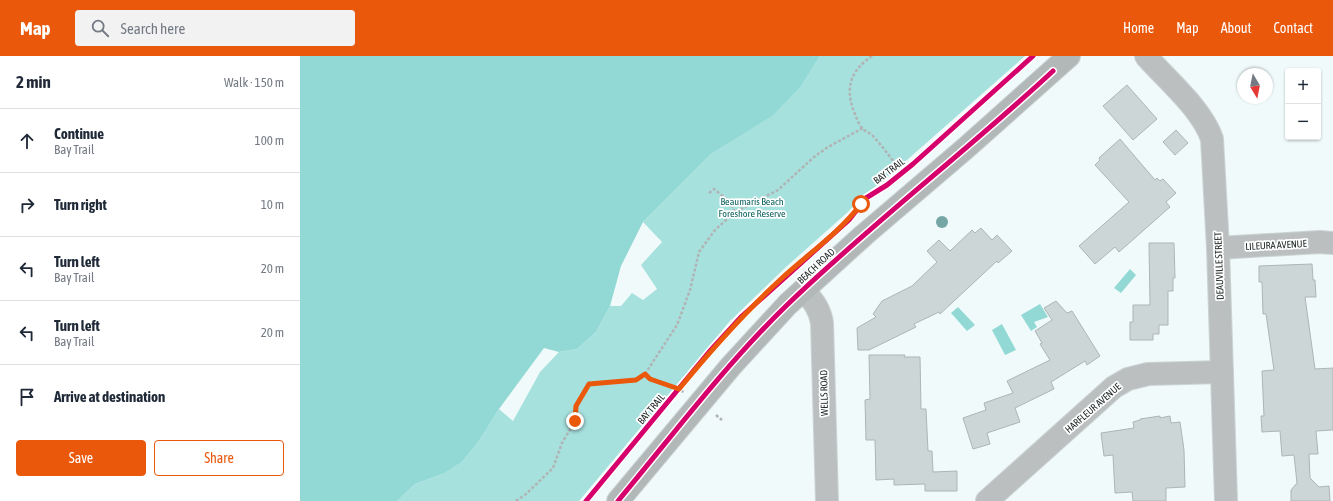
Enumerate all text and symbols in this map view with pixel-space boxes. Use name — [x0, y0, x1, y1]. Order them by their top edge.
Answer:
search box — [75, 10, 355, 46]
text: Map — [20, 17, 51, 39]
icon: search — [89, 17, 111, 39]
text: Search here — [121, 20, 185, 37]
text: Home — [1123, 20, 1154, 36]
text: Map — [1176, 20, 1199, 36]
text: About — [1221, 20, 1252, 36]
text: Contact — [1274, 20, 1313, 36]
north arrow — [1237, 68, 1273, 104]
map controls — [1285, 68, 1321, 140]
button: + — [1285, 68, 1321, 104]
text: 2 min — [16, 72, 51, 92]
text: Walk · 150 m — [224, 75, 284, 90]
button: − — [1285, 104, 1321, 140]
text: Continue — [54, 125, 104, 142]
icon: ahead — [16, 130, 38, 152]
text: 100 m — [255, 133, 284, 148]
text: Bay Trail — [54, 142, 94, 157]
street label: BAY TRAIL — [871, 156, 907, 186]
icon: right — [16, 194, 38, 216]
route start — [852, 195, 870, 213]
text: Turn right — [54, 196, 107, 213]
park label: Beaumaris Beach Foreshore Reserve — [718, 196, 786, 219]
text: 10 m — [261, 197, 284, 212]
street label: DEAUVILLE STREET — [1212, 231, 1226, 300]
street label: LILEURA AVENUE — [1245, 238, 1308, 252]
street label: BEACH ROAD — [795, 246, 837, 286]
text: Turn left — [54, 253, 100, 270]
icon: left — [16, 258, 38, 280]
text: 20 m — [261, 261, 284, 276]
text: Bay Trail — [54, 270, 94, 285]
text: Turn left — [54, 317, 100, 334]
icon: left — [16, 322, 38, 344]
text: 20 m — [261, 325, 284, 340]
text: Bay Trail — [54, 334, 94, 349]
street label: WELLS ROAD — [818, 369, 830, 416]
street label: HARFLEUR AVENUE — [1063, 380, 1124, 435]
icon: arrive — [16, 386, 38, 408]
text: Arrive at destination — [54, 388, 165, 405]
street label: BAY TRAIL — [635, 392, 667, 426]
route end — [566, 412, 584, 430]
button: Save — [16, 440, 146, 476]
button: Share — [154, 440, 284, 476]

